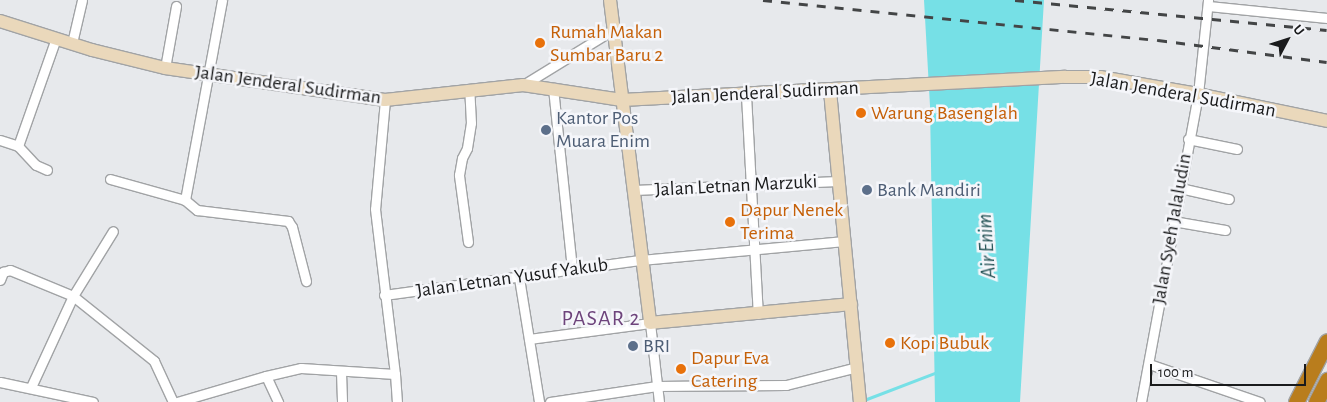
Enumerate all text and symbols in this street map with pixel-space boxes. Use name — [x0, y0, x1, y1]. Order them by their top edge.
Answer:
north arrow — [1262, 15, 1312, 65]
place label: Rumah Makan Sumbar Baru 2 — [550, 20, 663, 67]
text: U — [1290, 22, 1307, 38]
marker: Rumah Makan Sumbar Baru 2 — [534, 37, 546, 49]
street label: Jalan Jenderal Sudirman — [193, 60, 383, 110]
street label: Jalan Jenderal Sudirman — [1088, 67, 1278, 123]
street label: Jalan Jenderal Sudirman — [671, 76, 859, 110]
place label: Warung Basenglah — [871, 101, 1018, 125]
place label: Kantor Pos Muara Enim — [556, 106, 650, 153]
marker: Warung Basenglah — [855, 107, 867, 119]
marker: Kantor Pos Muara Enim — [540, 124, 552, 136]
street label: Jalan Syeh Jalaludin — [1147, 152, 1197, 306]
street label: Jalan Letnan Marzuki — [654, 170, 818, 202]
place label: Bank Mandiri — [877, 178, 981, 202]
marker: Bank Mandiri — [861, 184, 873, 196]
place label: Dapur Nenek Terima — [740, 198, 843, 245]
water label: Air Enim — [972, 213, 1002, 279]
marker: Dapur Nenek Terima — [724, 216, 736, 228]
street label: Jalan Letnan Yusuf Yakub — [414, 253, 610, 303]
district label: PASAR 2 — [561, 306, 641, 332]
place label: Kopi Bubuk — [900, 331, 989, 355]
place label: BRI — [643, 334, 670, 358]
marker: Kopi Bubuk — [884, 337, 896, 349]
marker: BRI — [627, 340, 639, 352]
place label: Dapur Eva Catering — [691, 346, 769, 393]
scale bar — [1152, 354, 1308, 386]
marker: Dapur Eva Catering — [675, 363, 687, 375]
text: 100 m — [1158, 365, 1193, 380]

